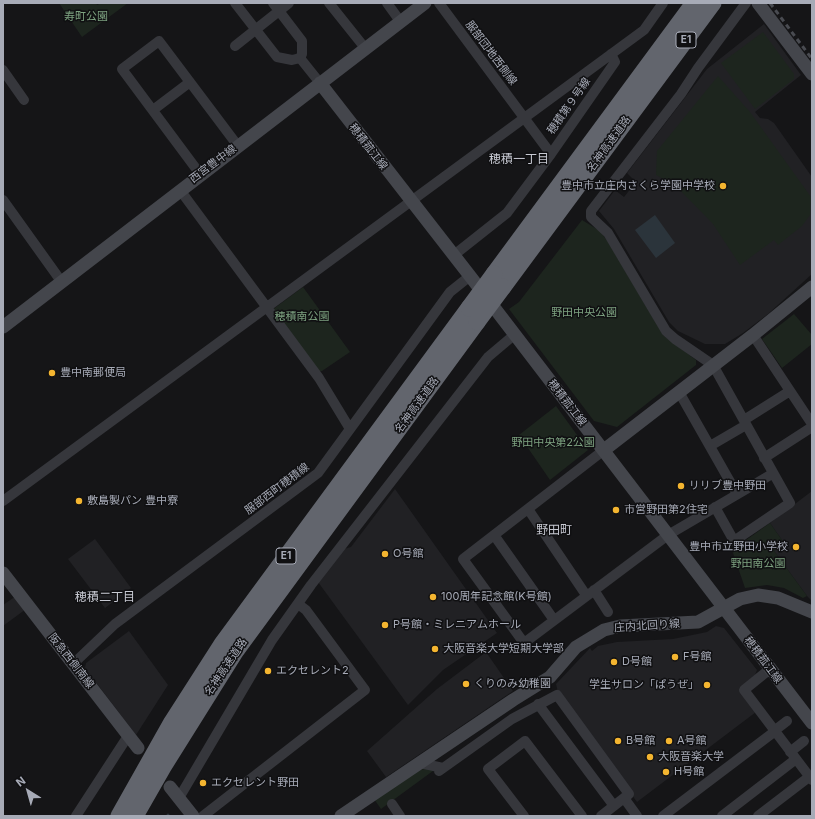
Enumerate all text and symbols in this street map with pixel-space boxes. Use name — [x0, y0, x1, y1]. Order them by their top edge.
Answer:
park label: 寿町公園 — [64, 10, 108, 24]
street label: 服部団地西側線 — [463, 18, 519, 88]
road number: E1 — [676, 32, 696, 48]
street label: 穂積第９号線 — [545, 75, 593, 137]
street label: 名神高速道路 — [584, 113, 634, 175]
street label: 穂積菰江線 — [346, 121, 390, 173]
street label: 西宮豊中線 — [187, 142, 239, 186]
district label: 穂積一丁目 — [489, 152, 549, 166]
place label: 豊中市立庄内さくら学園中学校 — [561, 179, 715, 193]
marker: 豊中市立庄内さくら学園中学校 — [718, 181, 728, 191]
park label: 野田中央公園 — [551, 306, 617, 320]
park label: 穂積南公園 — [275, 310, 329, 324]
place label: 豊中南郵便局 — [60, 366, 126, 380]
marker: 豊中南郵便局 — [47, 368, 57, 378]
street label: 名神高速道路 — [392, 374, 442, 436]
street label: 穂積菰江線 — [545, 377, 589, 429]
park label: 野田中央第2公園 — [511, 436, 595, 450]
street label: 服部西町穂積線 — [242, 461, 312, 517]
place label: リリブ豊中野田 — [689, 479, 766, 493]
marker: リリブ豊中野田 — [676, 481, 686, 491]
place label: 敷島製パン 豊中寮 — [87, 494, 178, 508]
marker: 敷島製パン 豊中寮 — [74, 496, 84, 506]
place label: 市営野田第2住宅 — [624, 503, 708, 517]
marker: 市営野田第2住宅 — [611, 505, 621, 515]
district label: 野田町 — [536, 523, 572, 537]
place label: 豊中市立野田小学校 — [689, 540, 788, 554]
marker: 豊中市立野田小学校 — [791, 542, 801, 552]
place label: O号館 — [393, 547, 423, 561]
road number: E1 — [276, 548, 296, 564]
marker: O号館 — [380, 549, 390, 559]
park label: 野田南公園 — [731, 557, 785, 571]
district label: 穂積二丁目 — [75, 590, 135, 604]
place label: 100周年記念館(K号館) — [441, 590, 552, 604]
marker: 100周年記念館(K号館) — [428, 592, 438, 602]
street label: 庄内北回り線 — [614, 617, 680, 635]
place label: P号館・ミレニアムホール — [393, 618, 521, 632]
marker: P号館・ミレニアムホール — [380, 620, 390, 630]
street label: 阪急西側南線 — [45, 631, 97, 691]
street label: 穂積菰江線 — [741, 634, 785, 686]
street label: 名神高速道路 — [202, 636, 250, 698]
place label: 大阪音楽大学短期大学部 — [443, 642, 564, 656]
marker: 大阪音楽大学短期大学部 — [430, 644, 440, 654]
place label: F号館 — [683, 650, 711, 664]
marker: F号館 — [670, 652, 680, 662]
place label: D号館 — [622, 655, 652, 669]
marker: D号館 — [609, 657, 619, 667]
place label: エクセレント2 — [276, 664, 349, 678]
marker: エクセレント2 — [263, 666, 273, 676]
place label: くりのみ幼稚園 — [474, 677, 551, 691]
place label: 学生サロン「ぱうぜ」 — [589, 678, 699, 692]
marker: くりのみ幼稚園 — [461, 679, 471, 689]
marker: 学生サロン「ぱうぜ」 — [702, 680, 712, 690]
place label: B号館 — [626, 734, 655, 748]
place label: A号館 — [677, 734, 707, 748]
marker: B号館 — [613, 736, 623, 746]
marker: A号館 — [664, 736, 674, 746]
place label: 大阪音楽大学 — [658, 750, 724, 764]
marker: 大阪音楽大学 — [645, 752, 655, 762]
place label: H号館 — [674, 765, 704, 779]
marker: H号館 — [661, 767, 671, 777]
north arrow — [8, 771, 48, 811]
text: N — [13, 773, 28, 790]
place label: エクセレント野田 — [211, 776, 299, 790]
marker: エクセレント野田 — [198, 778, 208, 788]

